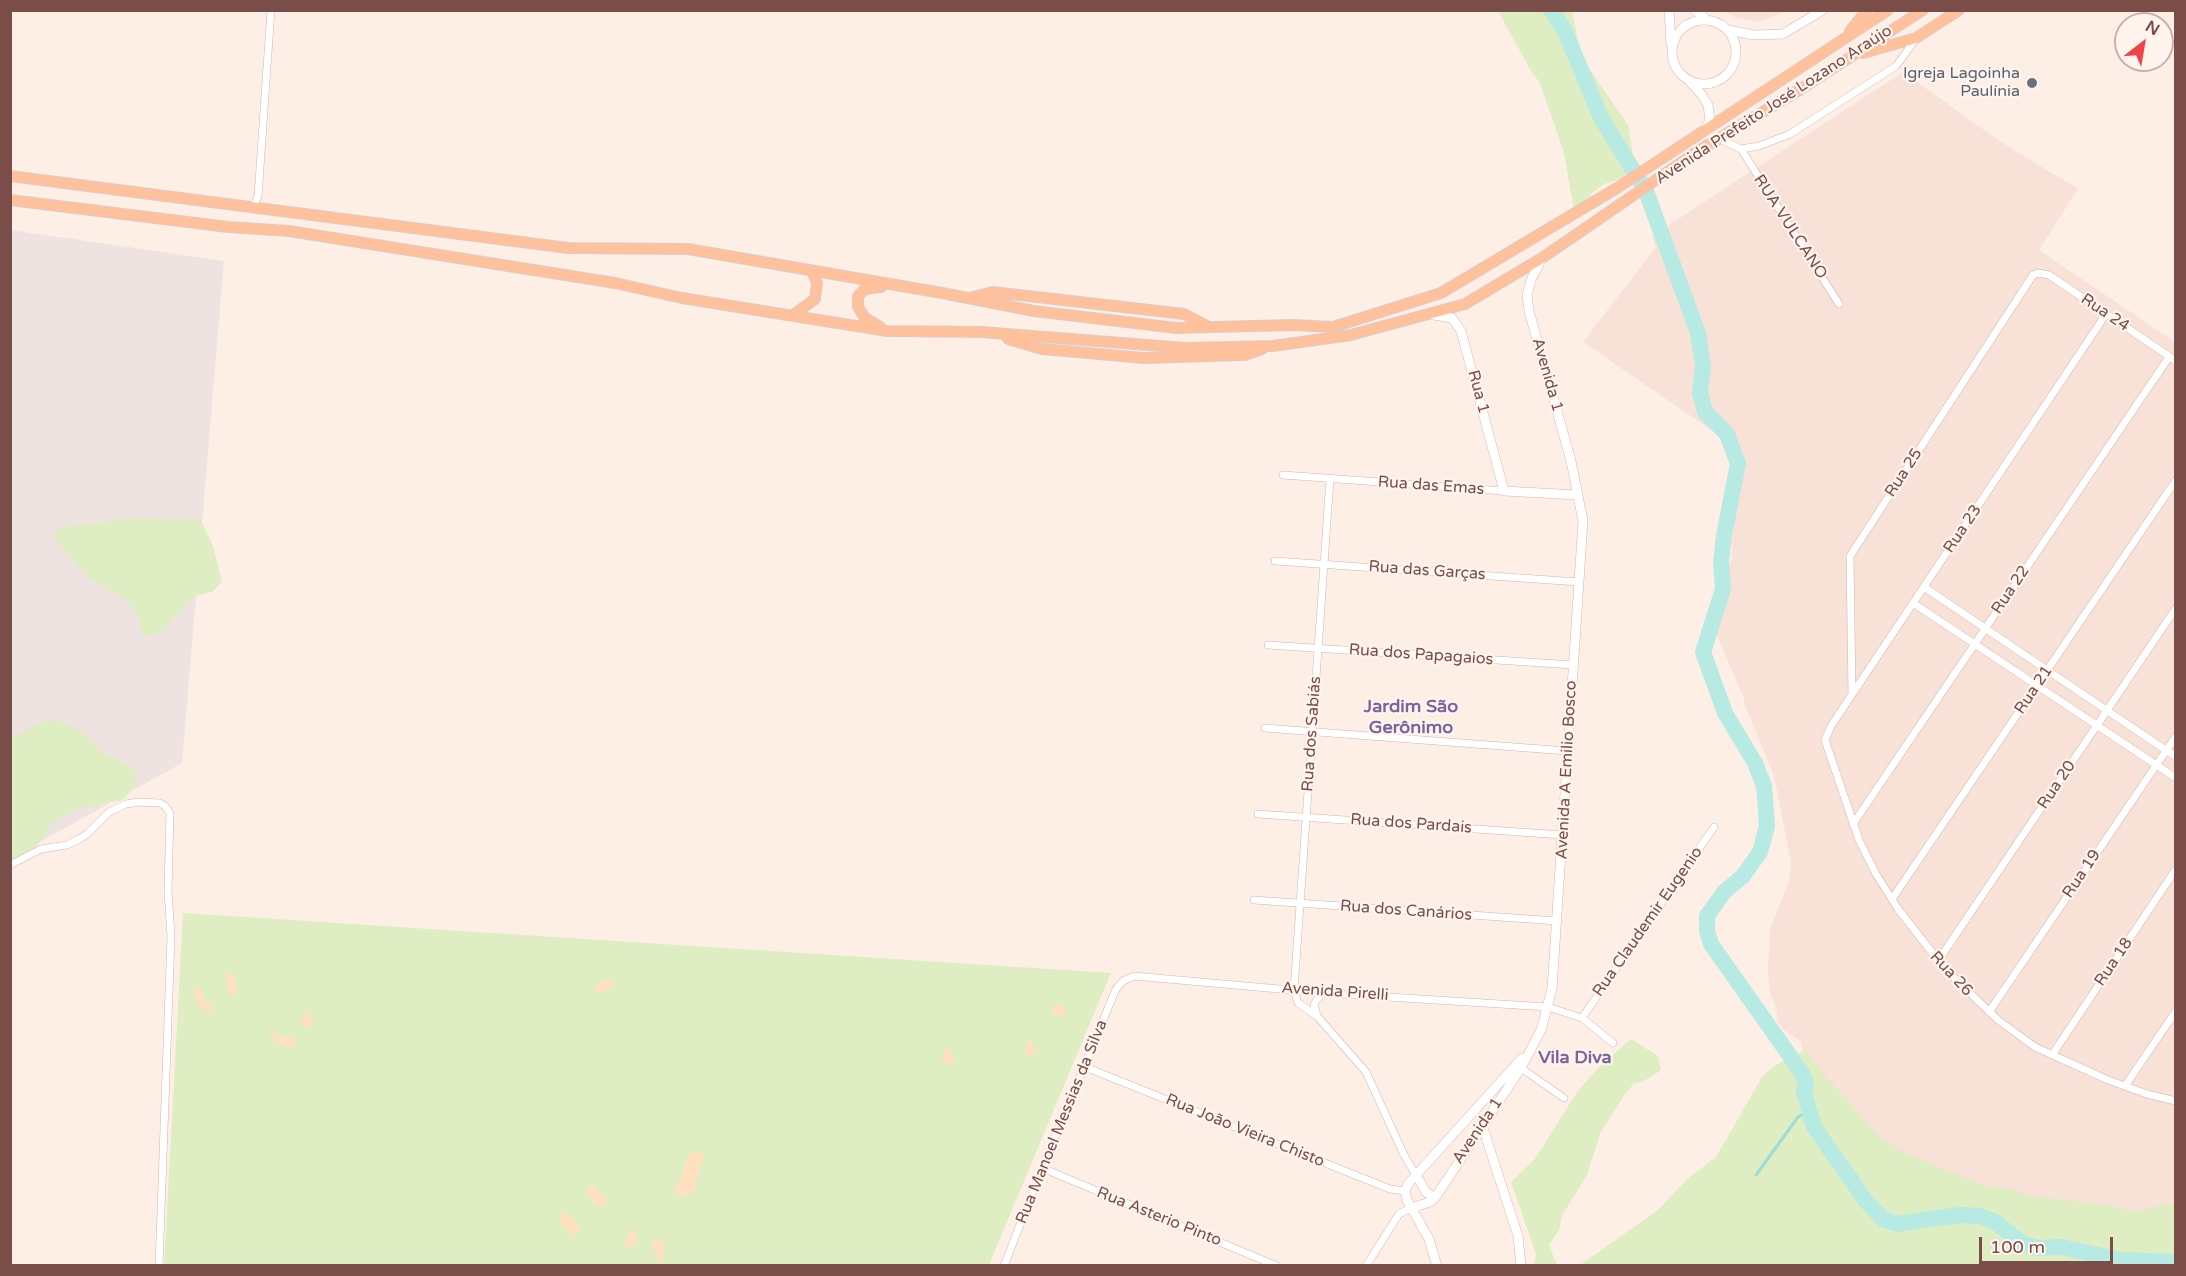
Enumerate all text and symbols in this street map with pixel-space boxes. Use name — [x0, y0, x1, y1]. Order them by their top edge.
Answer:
north arrow — [2114, 12, 2174, 72]
text: N — [2142, 16, 2163, 40]
street label: Avenida Prefeito José Lozano Araújo — [1652, 21, 1896, 189]
place label: Igreja Lagoinha Paulínia — [1903, 64, 2020, 102]
marker: Igreja Lagoinha Paulínia — [2025, 76, 2039, 90]
street label: RUA VULCANO — [1749, 171, 1831, 283]
street label: Rua 24 — [2077, 290, 2133, 336]
street label: Avenida 1 — [1527, 336, 1567, 414]
street label: Rua 1 — [1463, 368, 1493, 416]
street label: Rua 25 — [1881, 445, 1927, 501]
street label: Rua das Emas — [1377, 473, 1485, 499]
street label: Rua 23 — [1940, 501, 1986, 557]
street label: Rua das Garças — [1368, 557, 1486, 585]
street label: Rua 22 — [1988, 562, 2034, 618]
street label: Rua dos Papagaios — [1348, 640, 1494, 670]
street label: Rua 21 — [2011, 662, 2057, 718]
street label: Rua dos Sabiás — [1298, 676, 1326, 792]
street label: Avenida A Emilio Bosco — [1553, 680, 1581, 860]
district label: Jardim São Gerônimo — [1364, 696, 1458, 738]
street label: Rua 20 — [2034, 757, 2080, 813]
street label: Rua dos Pardais — [1350, 810, 1472, 838]
street label: Rua Claudemir Eugenio — [1589, 843, 1707, 1001]
street label: Rua 19 — [2059, 846, 2105, 902]
street label: Rua dos Canários — [1339, 897, 1473, 925]
street label: Rua 18 — [2091, 934, 2137, 990]
street label: Rua 26 — [1925, 948, 1977, 1000]
street label: Avenida Pirelli — [1281, 979, 1389, 1005]
street label: Rua Manoel Messias da Silva — [1012, 1017, 1112, 1227]
district label: Vila Diva — [1538, 1047, 1612, 1069]
street label: Rua João Vieira Chisto — [1163, 1090, 1327, 1172]
street label: Avenida 1 — [1449, 1094, 1507, 1168]
street label: Rua Asterio Pinto — [1094, 1183, 1224, 1251]
scale bar — [1982, 1225, 2116, 1263]
text: 100 m — [1990, 1236, 2045, 1258]

